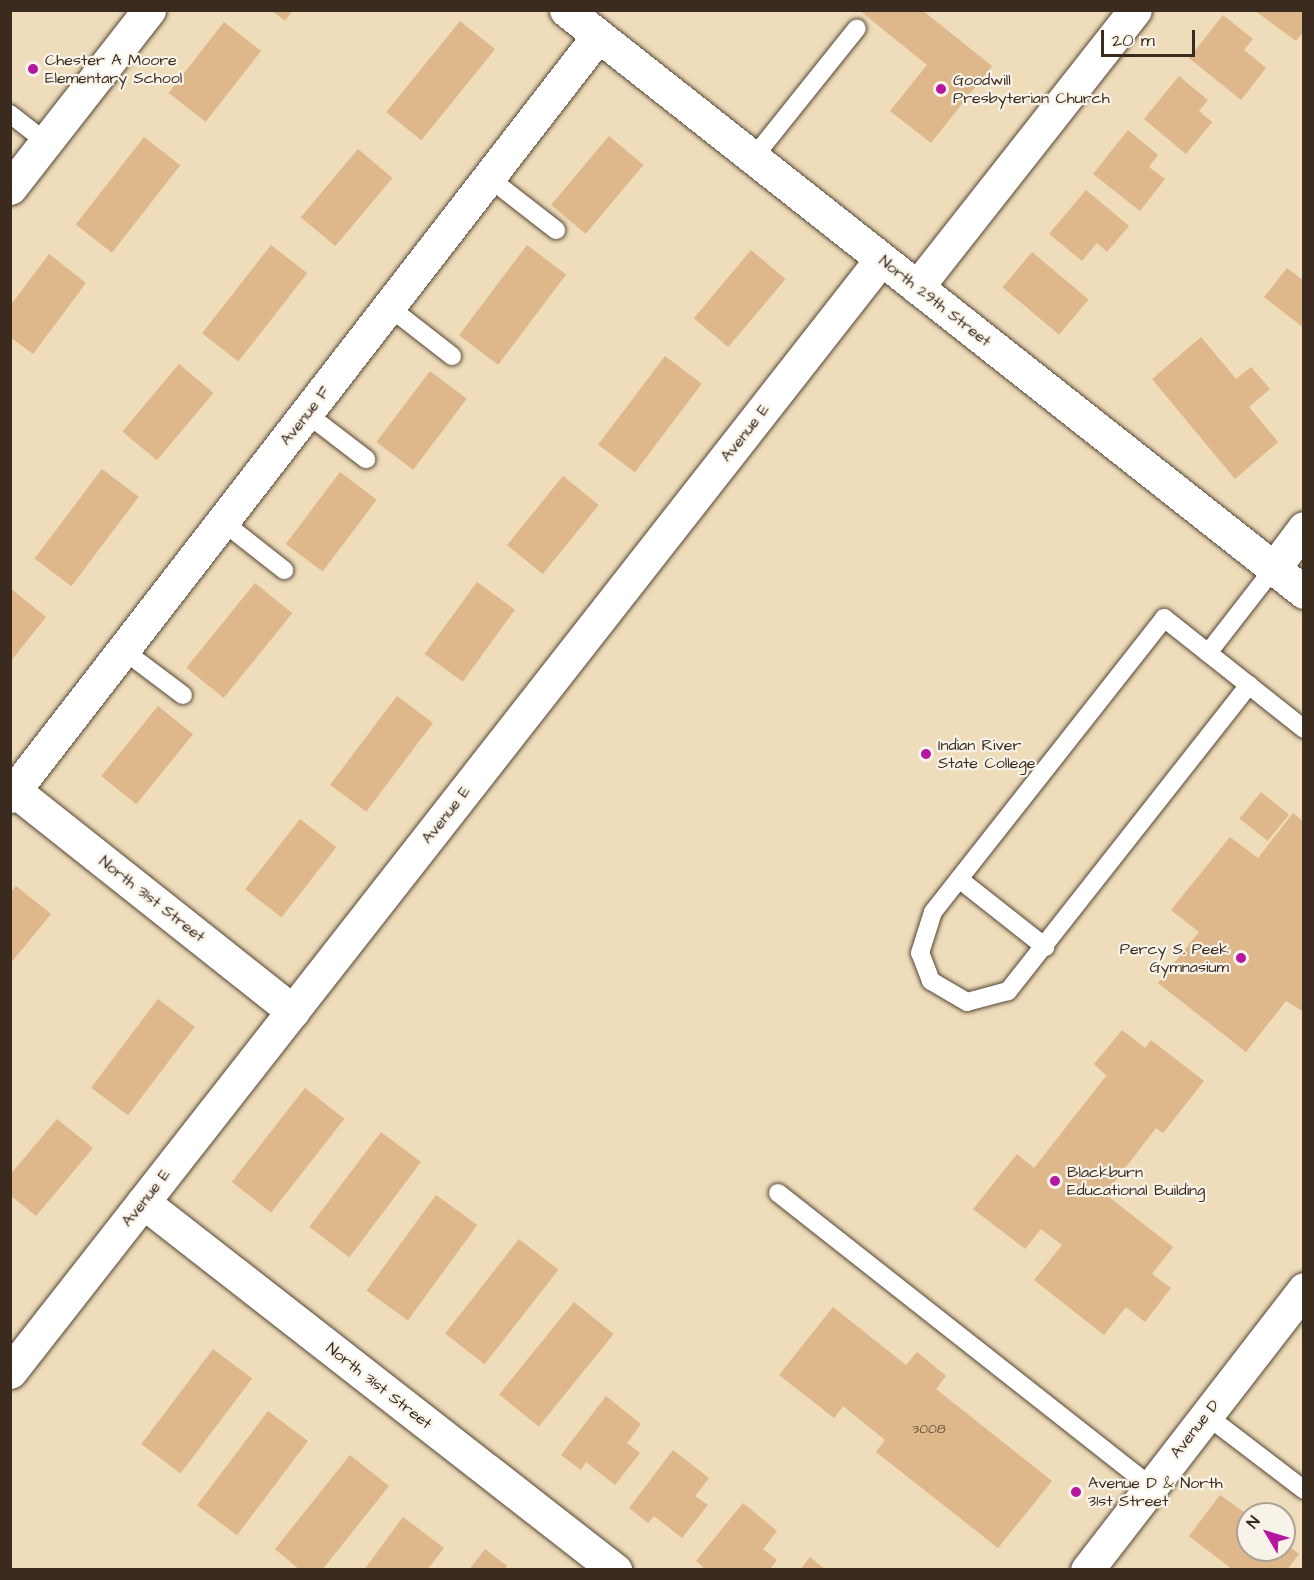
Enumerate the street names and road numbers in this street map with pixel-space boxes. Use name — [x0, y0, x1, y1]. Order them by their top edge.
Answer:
street label: North 29th Street — [875, 251, 995, 351]
street label: Avenue F — [276, 383, 334, 449]
street label: Avenue E — [717, 400, 773, 466]
street label: Avenue E — [418, 782, 474, 848]
street label: North 31st Street — [95, 852, 209, 946]
street label: Avenue E — [118, 1165, 174, 1231]
street label: North 31st Street — [322, 1339, 436, 1433]
street label: Avenue D — [1166, 1396, 1224, 1462]

